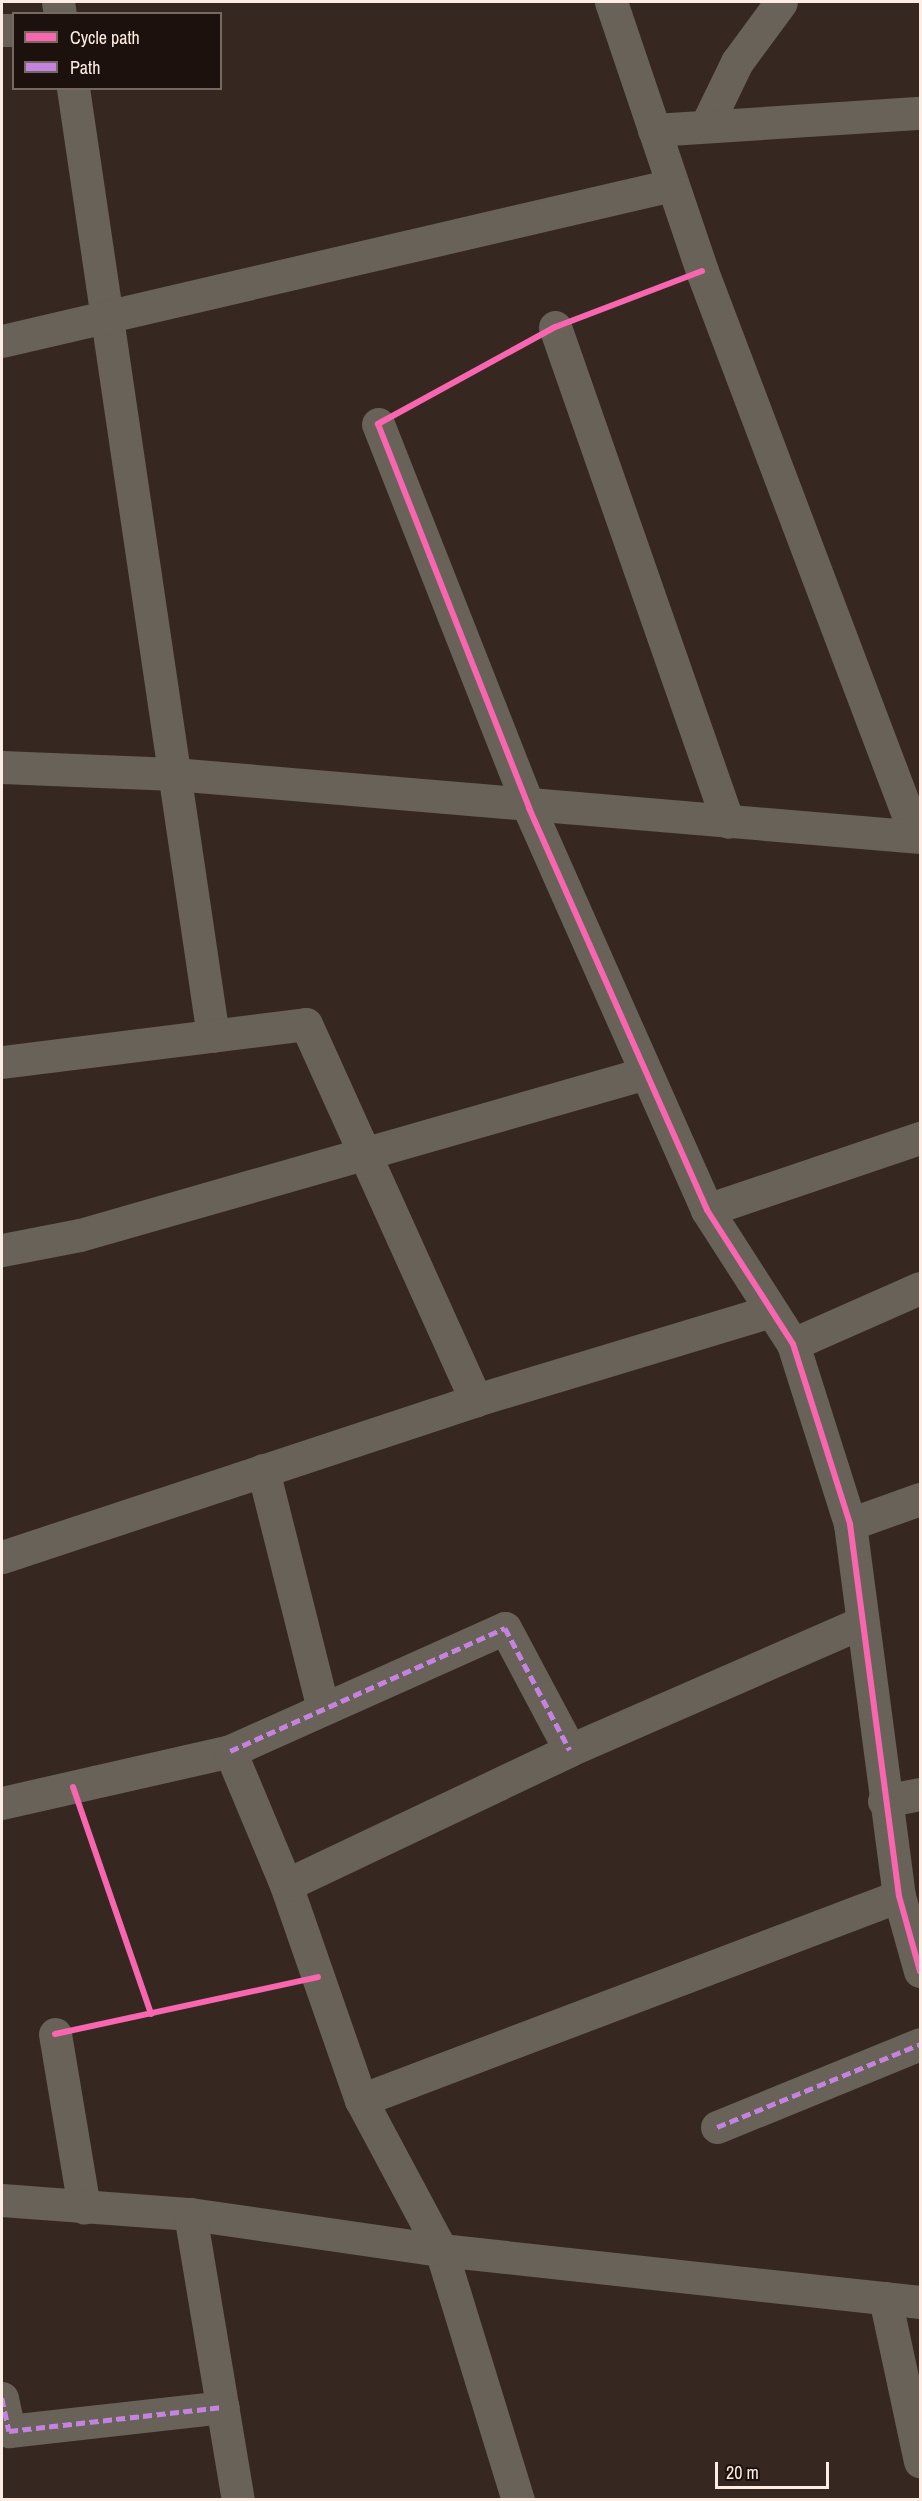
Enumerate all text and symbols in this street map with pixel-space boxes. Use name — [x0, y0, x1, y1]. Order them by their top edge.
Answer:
legend — [12, 12, 222, 90]
text: Cycle path — [70, 25, 140, 50]
text: Path — [70, 55, 100, 80]
scale bar — [718, 2450, 832, 2488]
text: 20 m — [726, 2460, 759, 2485]

